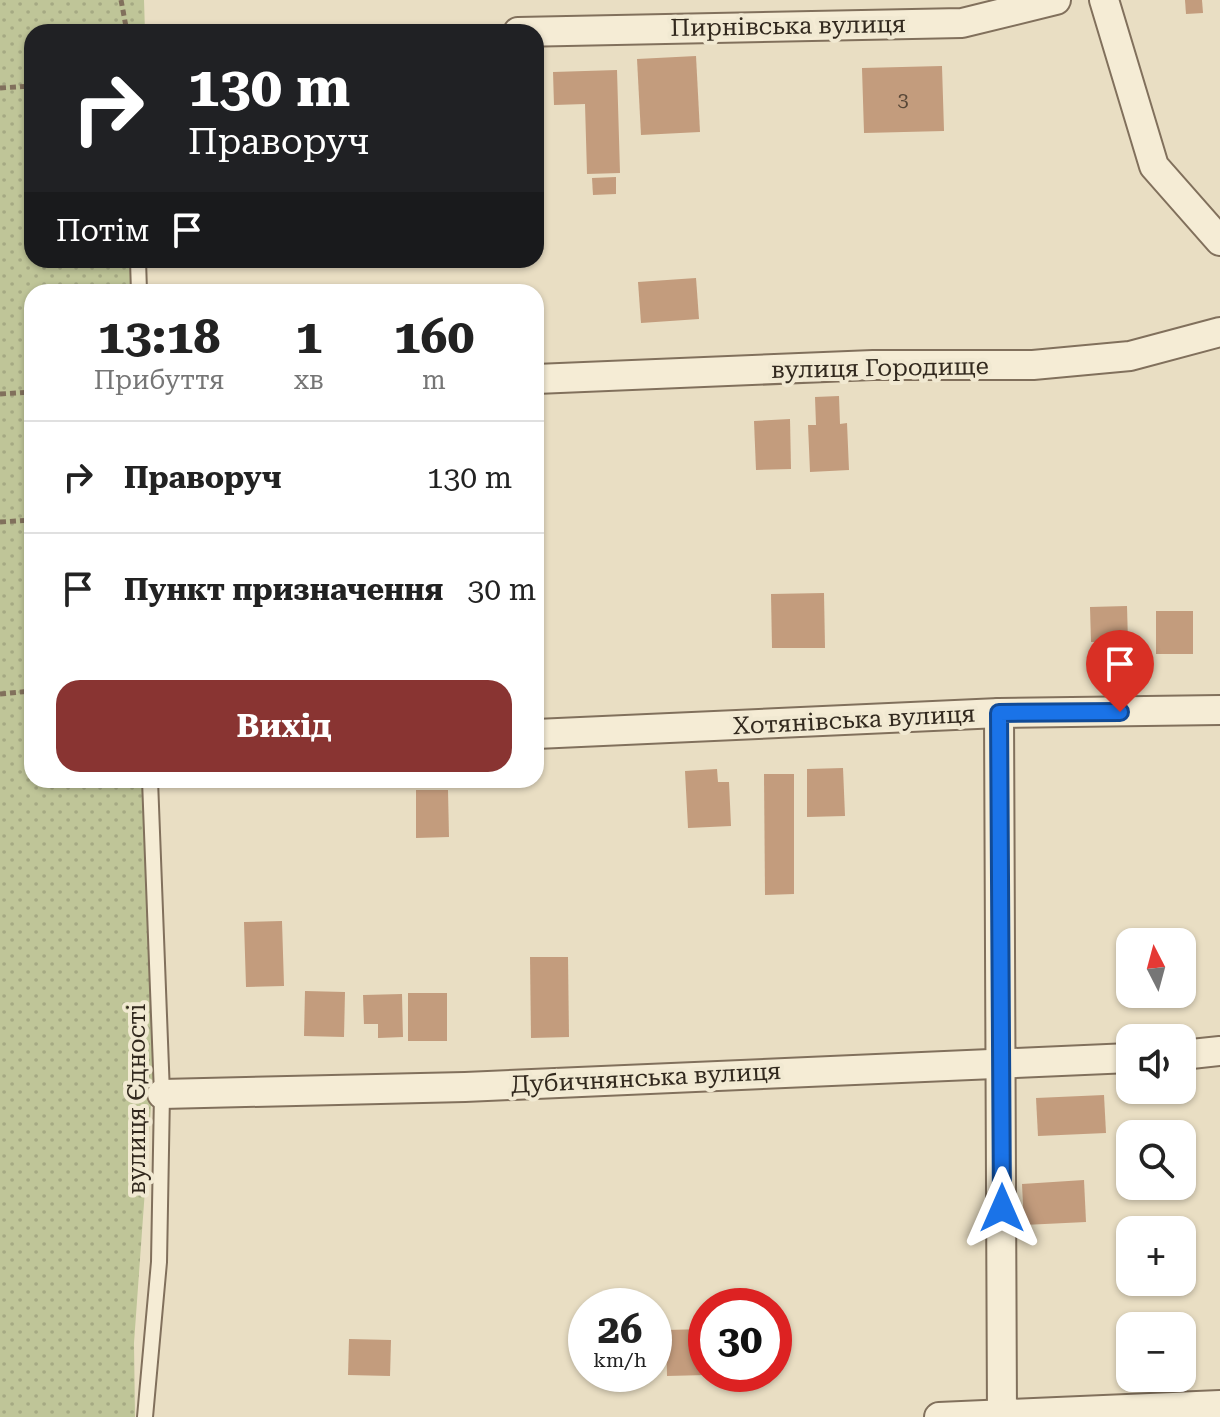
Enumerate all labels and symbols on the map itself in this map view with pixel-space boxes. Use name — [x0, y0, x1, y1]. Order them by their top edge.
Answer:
street label: Пирнівська вулиця — [670, 10, 906, 42]
house number: 3 — [897, 87, 909, 111]
street label: вулиця Городище — [771, 352, 989, 384]
pin — [1086, 630, 1154, 712]
street label: Хотянівська вулиця — [732, 700, 976, 740]
north arrow — [1116, 928, 1196, 1008]
street label: вулиця Єдності — [123, 1003, 151, 1195]
street label: Дубичнянська вулиця — [510, 1057, 782, 1099]
position arrow — [960, 1166, 1044, 1250]
speed limit sign: 30 — [688, 1288, 792, 1392]

